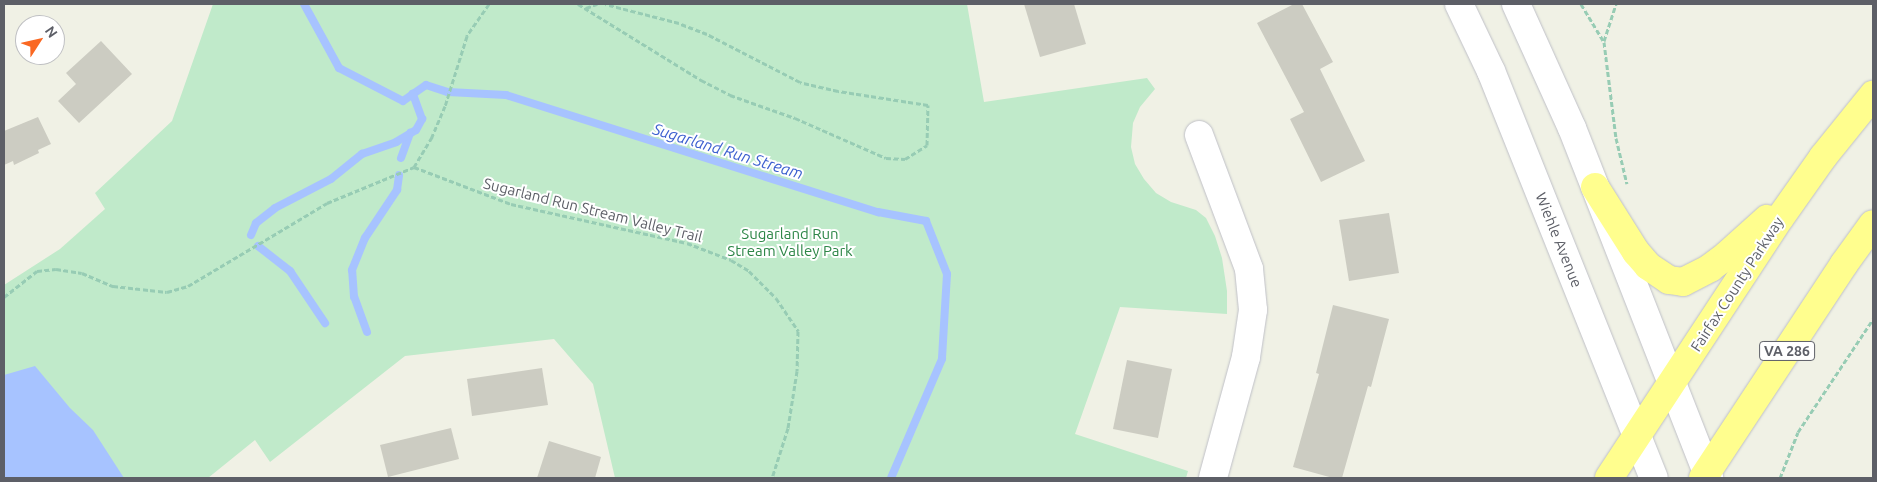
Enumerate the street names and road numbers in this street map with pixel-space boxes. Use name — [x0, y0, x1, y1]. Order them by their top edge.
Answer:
street label: Sugarland Run Stream Valley Trail — [482, 174, 704, 246]
street label: Wiehle Avenue — [1532, 190, 1586, 290]
street label: Fairfax County Parkway — [1687, 213, 1787, 355]
road number: VA 286 — [1758, 340, 1816, 362]

